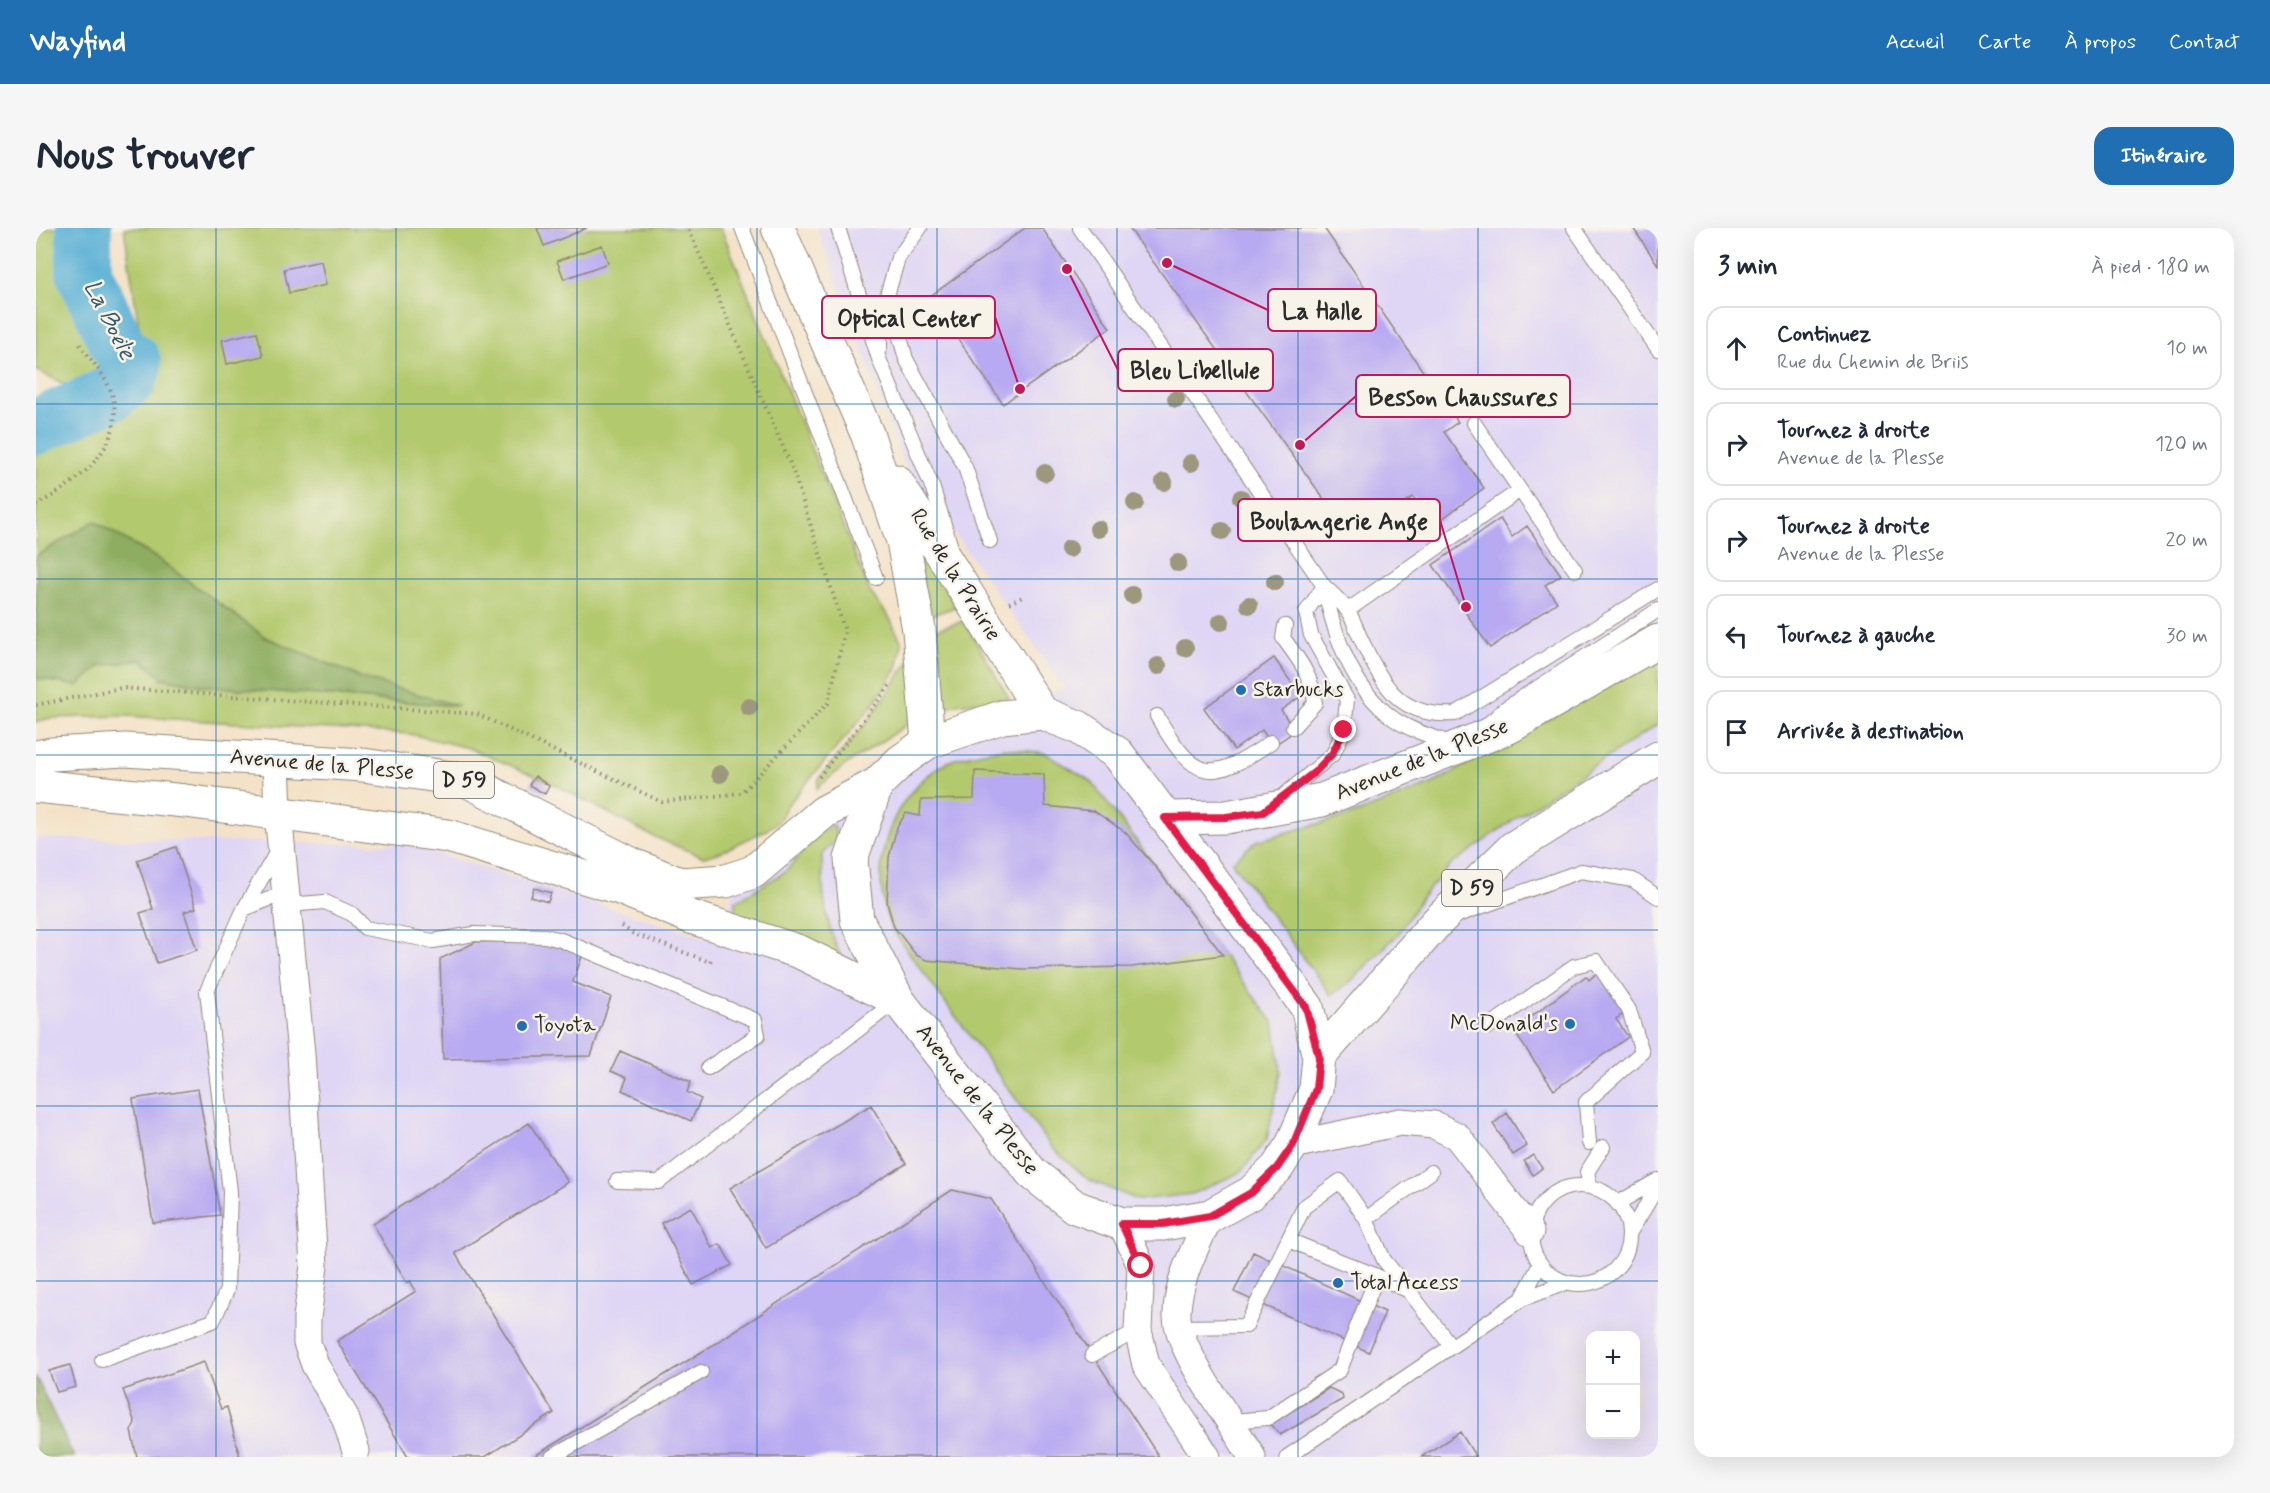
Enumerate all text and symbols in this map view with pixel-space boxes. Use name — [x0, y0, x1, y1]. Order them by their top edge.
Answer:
text: Wayfind — [30, 24, 126, 61]
text: Accueil — [1886, 28, 1945, 56]
text: Carte — [1978, 28, 2032, 56]
text: À propos — [2065, 28, 2136, 56]
text: Contact — [2169, 28, 2240, 56]
button: Itinéraire — [2094, 127, 2234, 185]
text: Nous trouver — [36, 129, 254, 184]
text: 3 min — [1718, 250, 1778, 284]
text: À pied · 180 m — [2091, 254, 2210, 281]
water label: La Boële — [76, 275, 143, 366]
callout: La Halle — [1268, 289, 1376, 331]
callout: Optical Center — [822, 296, 995, 338]
text: La Halle — [1282, 297, 1363, 328]
text: Optical Center — [837, 304, 982, 335]
text: Continuez — [1777, 321, 1871, 349]
icon: ahead — [1720, 332, 1753, 365]
text: 10 m — [2166, 335, 2208, 362]
callout: Bleu Libellule — [1118, 349, 1273, 391]
text: Rue du Chemin de Briis — [1777, 349, 1969, 376]
text: Bleu Libellule — [1130, 356, 1260, 387]
callout: Besson Chaussures — [1356, 375, 1570, 417]
text: Besson Chaussures — [1368, 383, 1558, 414]
text: Tournez à droite — [1777, 417, 1930, 445]
icon: right — [1720, 428, 1753, 461]
text: 120 m — [2155, 431, 2208, 458]
text: Avenue de la Plesse — [1777, 445, 1945, 472]
callout: Boulangerie Ange — [1238, 499, 1440, 541]
street label: Rue de la Prairie — [903, 504, 1007, 646]
text: Boulangerie Ange — [1250, 507, 1428, 541]
text: Tournez à droite — [1777, 513, 1930, 541]
icon: right — [1720, 524, 1753, 557]
text: 20 m — [2165, 527, 2208, 554]
text: Avenue de la Plesse — [1777, 541, 1945, 568]
icon: left — [1720, 620, 1753, 653]
text: Tournez à gauche — [1777, 622, 1935, 650]
text: 30 m — [2166, 623, 2208, 650]
place label: Starbucks — [1253, 676, 1344, 704]
marker: Starbucks — [1234, 683, 1248, 697]
street label: Avenue de la Plesse — [1331, 712, 1513, 808]
route end — [1330, 716, 1356, 742]
icon: arrive — [1720, 716, 1753, 749]
text: Arrivée à destination — [1777, 718, 1964, 746]
street label: Avenue de la Plesse — [229, 743, 415, 787]
road number: D 59 — [434, 762, 494, 798]
road number: D 59 — [1442, 870, 1502, 906]
place label: McDonald's — [1450, 1010, 1558, 1038]
place label: Toyota — [534, 1012, 597, 1040]
marker: McDonald's — [1563, 1017, 1577, 1031]
marker: Toyota — [515, 1019, 529, 1033]
street label: Avenue de la Plesse — [909, 1019, 1045, 1181]
route start — [1127, 1252, 1153, 1278]
place label: Total Access — [1350, 1269, 1459, 1297]
marker: Total Access — [1331, 1276, 1345, 1290]
map controls — [1586, 1331, 1640, 1439]
button: + — [1586, 1331, 1640, 1385]
button: − — [1586, 1385, 1640, 1439]

